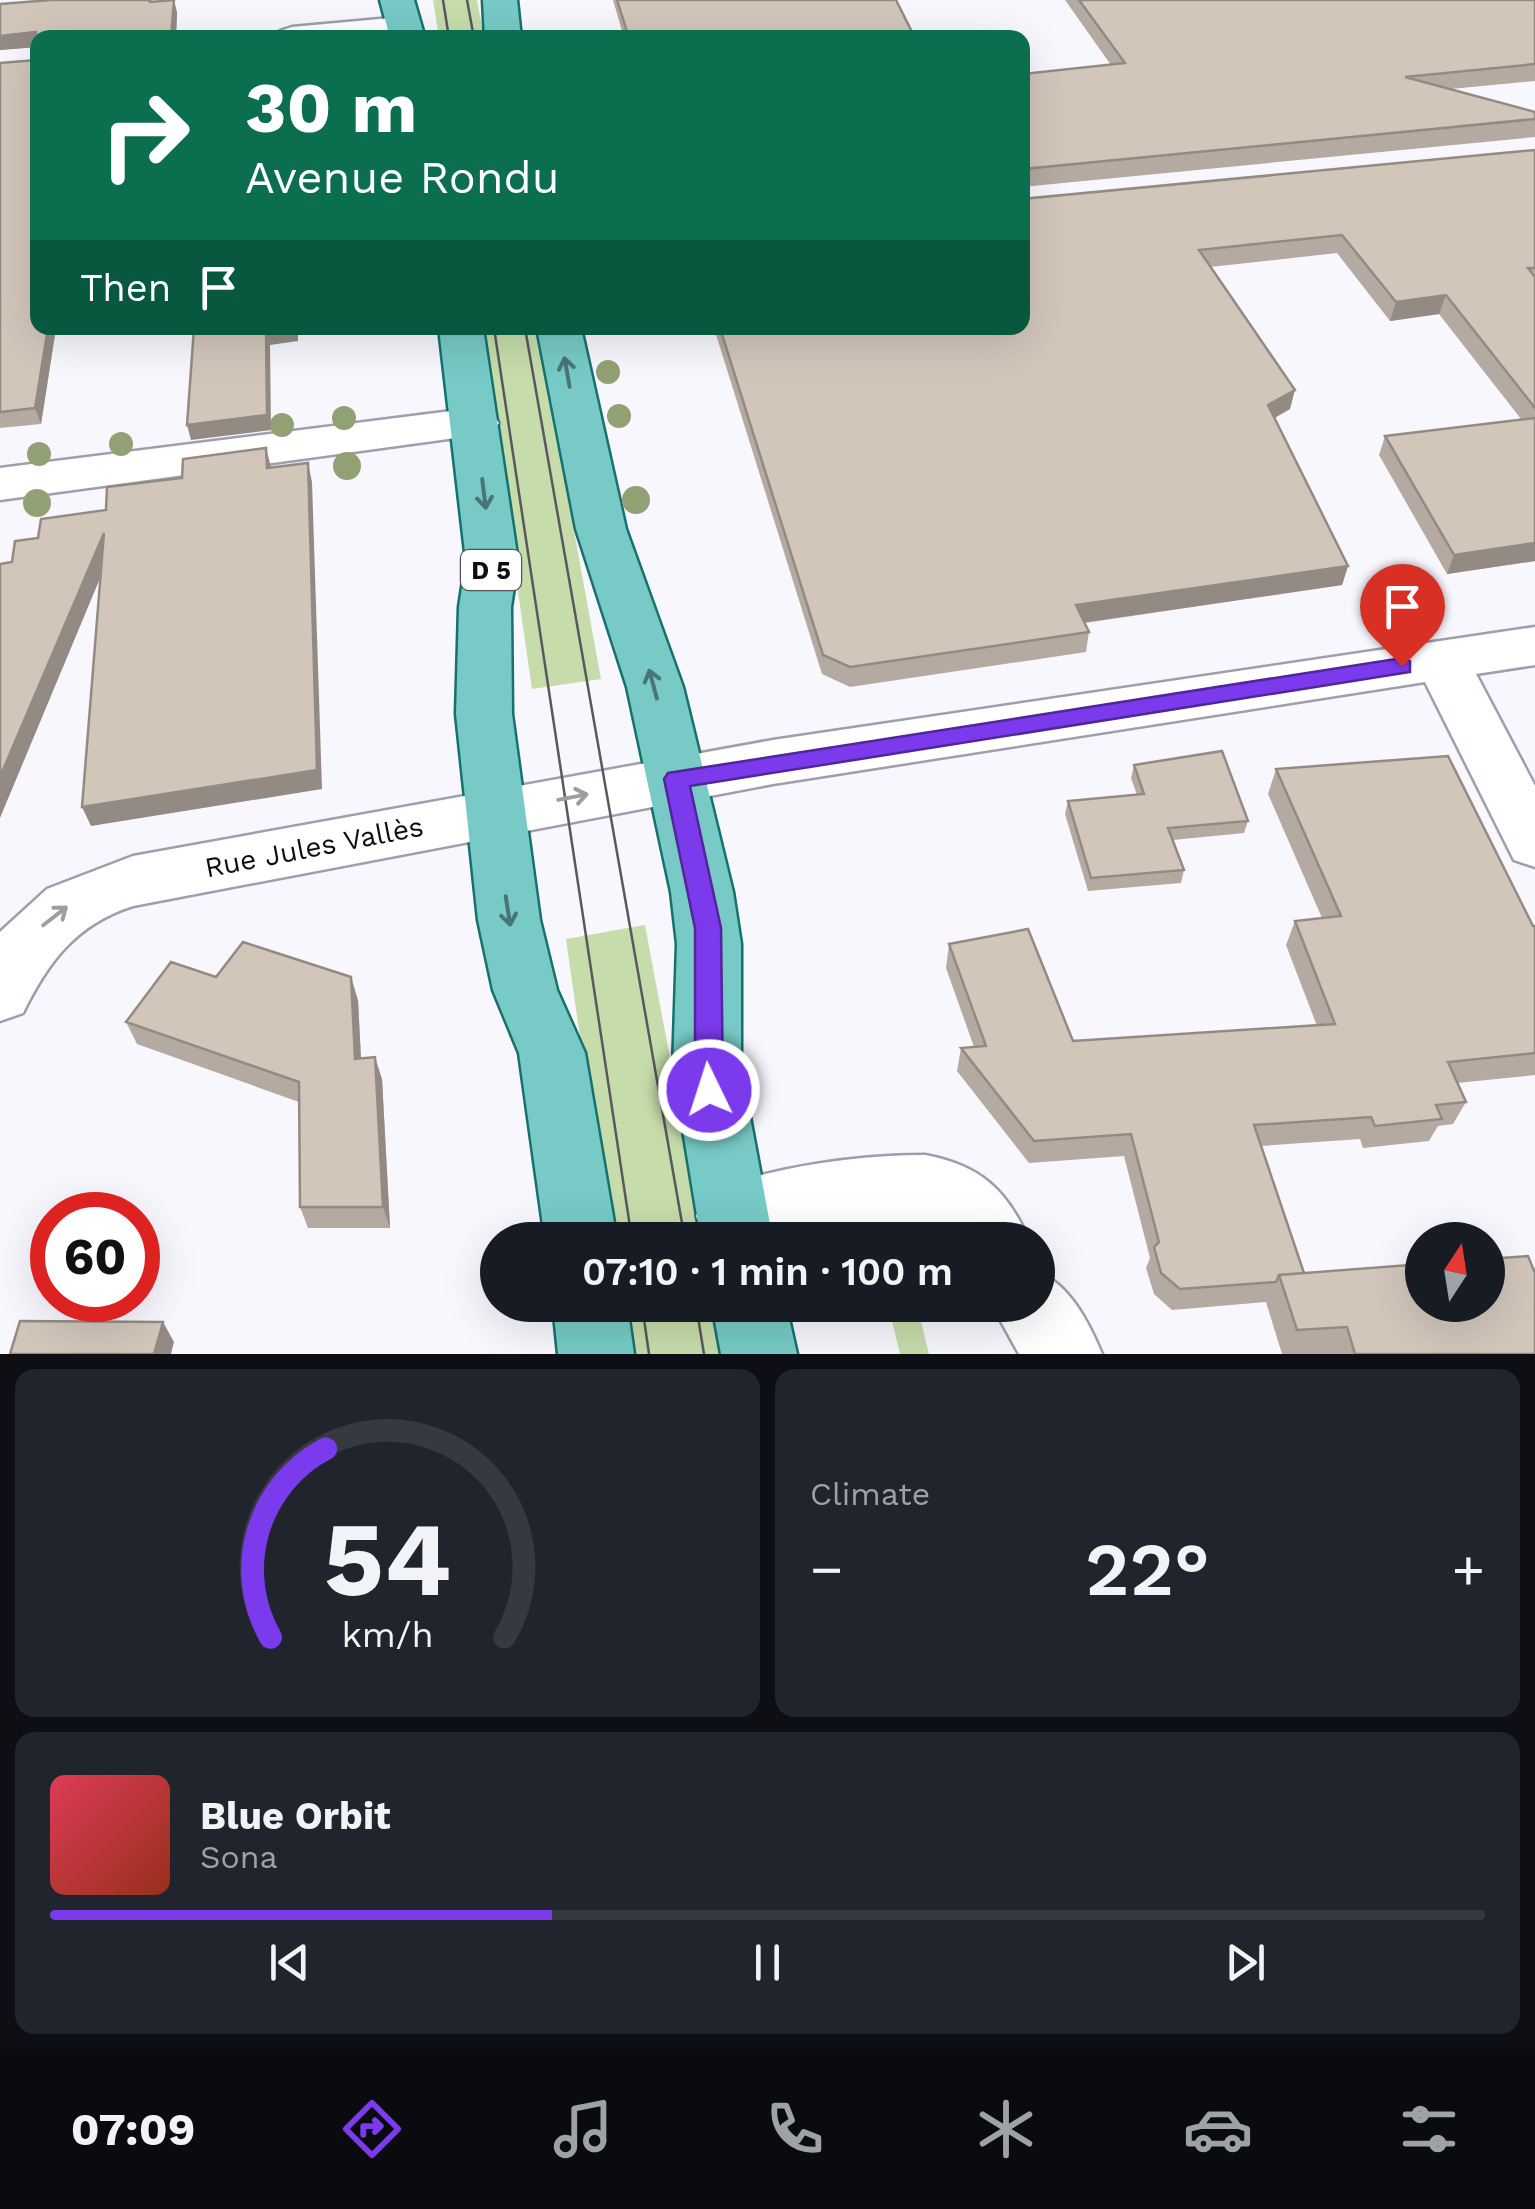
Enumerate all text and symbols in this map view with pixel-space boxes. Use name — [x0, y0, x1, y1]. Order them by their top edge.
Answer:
text: 30 m — [245, 67, 417, 149]
icon: right — [80, 70, 210, 200]
text: Avenue Rondu — [245, 151, 560, 204]
icon: arrive — [191, 260, 246, 315]
text: Then — [80, 266, 171, 310]
one-way arrow — [557, 356, 576, 389]
one-way arrow — [475, 477, 493, 509]
road number: D 5 — [461, 550, 521, 590]
pin — [1360, 564, 1445, 667]
icon: arrive — [1375, 579, 1430, 634]
one-way arrow — [643, 669, 662, 700]
one-way arrow — [556, 787, 589, 806]
street label: Rue Jules Vallès — [202, 810, 426, 884]
one-way arrow — [500, 894, 518, 926]
one-way arrow — [41, 905, 67, 927]
position arrow — [657, 1038, 761, 1142]
speed limit sign: 60 — [30, 1192, 160, 1322]
north arrow — [1405, 1222, 1505, 1322]
map controls — [1405, 1222, 1505, 1322]
text: 07:10 · 1 min · 100 m — [582, 1250, 953, 1294]
text: Climate — [810, 1475, 930, 1513]
text: 54 — [324, 1498, 451, 1620]
text: 22° — [1085, 1525, 1210, 1613]
text: − — [810, 1537, 843, 1601]
text: + — [1452, 1537, 1485, 1601]
text: km/h — [341, 1614, 434, 1656]
text: Blue Orbit — [200, 1794, 391, 1838]
text: Sona — [200, 1838, 278, 1876]
icon: previous — [262, 1935, 317, 1990]
icon: pause — [740, 1935, 795, 1990]
icon: next — [1218, 1935, 1273, 1990]
icon: directions — [337, 2094, 407, 2164]
icon: music — [548, 2094, 618, 2164]
icon: phone — [760, 2094, 830, 2164]
icon: climate — [971, 2094, 1041, 2164]
icon: car — [1183, 2094, 1253, 2164]
icon: filters — [1394, 2094, 1464, 2164]
text: 07:09 — [71, 2103, 195, 2156]

